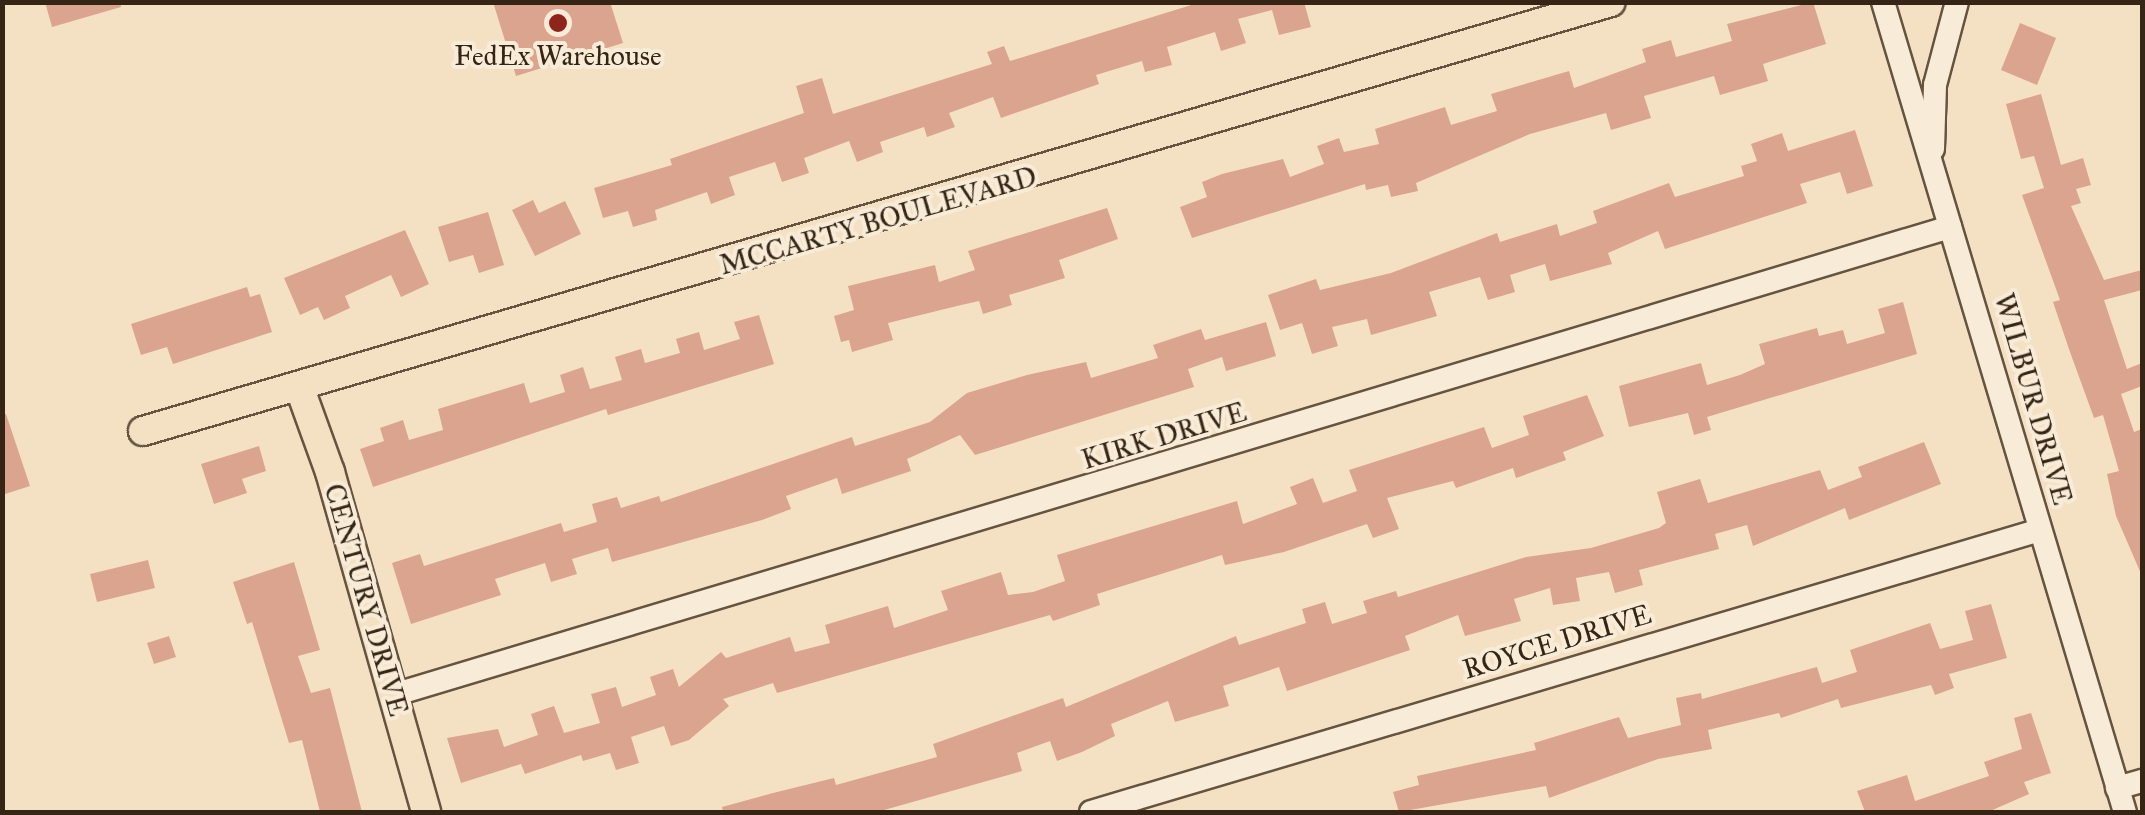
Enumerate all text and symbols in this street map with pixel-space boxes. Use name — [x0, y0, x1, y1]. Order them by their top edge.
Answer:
marker: FedEx Warehouse — [547, 12, 569, 34]
place label: FedEx Warehouse — [454, 39, 662, 73]
street label: MCCARTY BOULEVARD — [716, 160, 1040, 282]
street label: WILBUR DRIVE — [1987, 289, 2079, 509]
street label: KIRK DRIVE — [1078, 395, 1250, 477]
street label: CENTURY DRIVE — [317, 480, 415, 720]
street label: ROYCE DRIVE — [1459, 597, 1655, 687]

